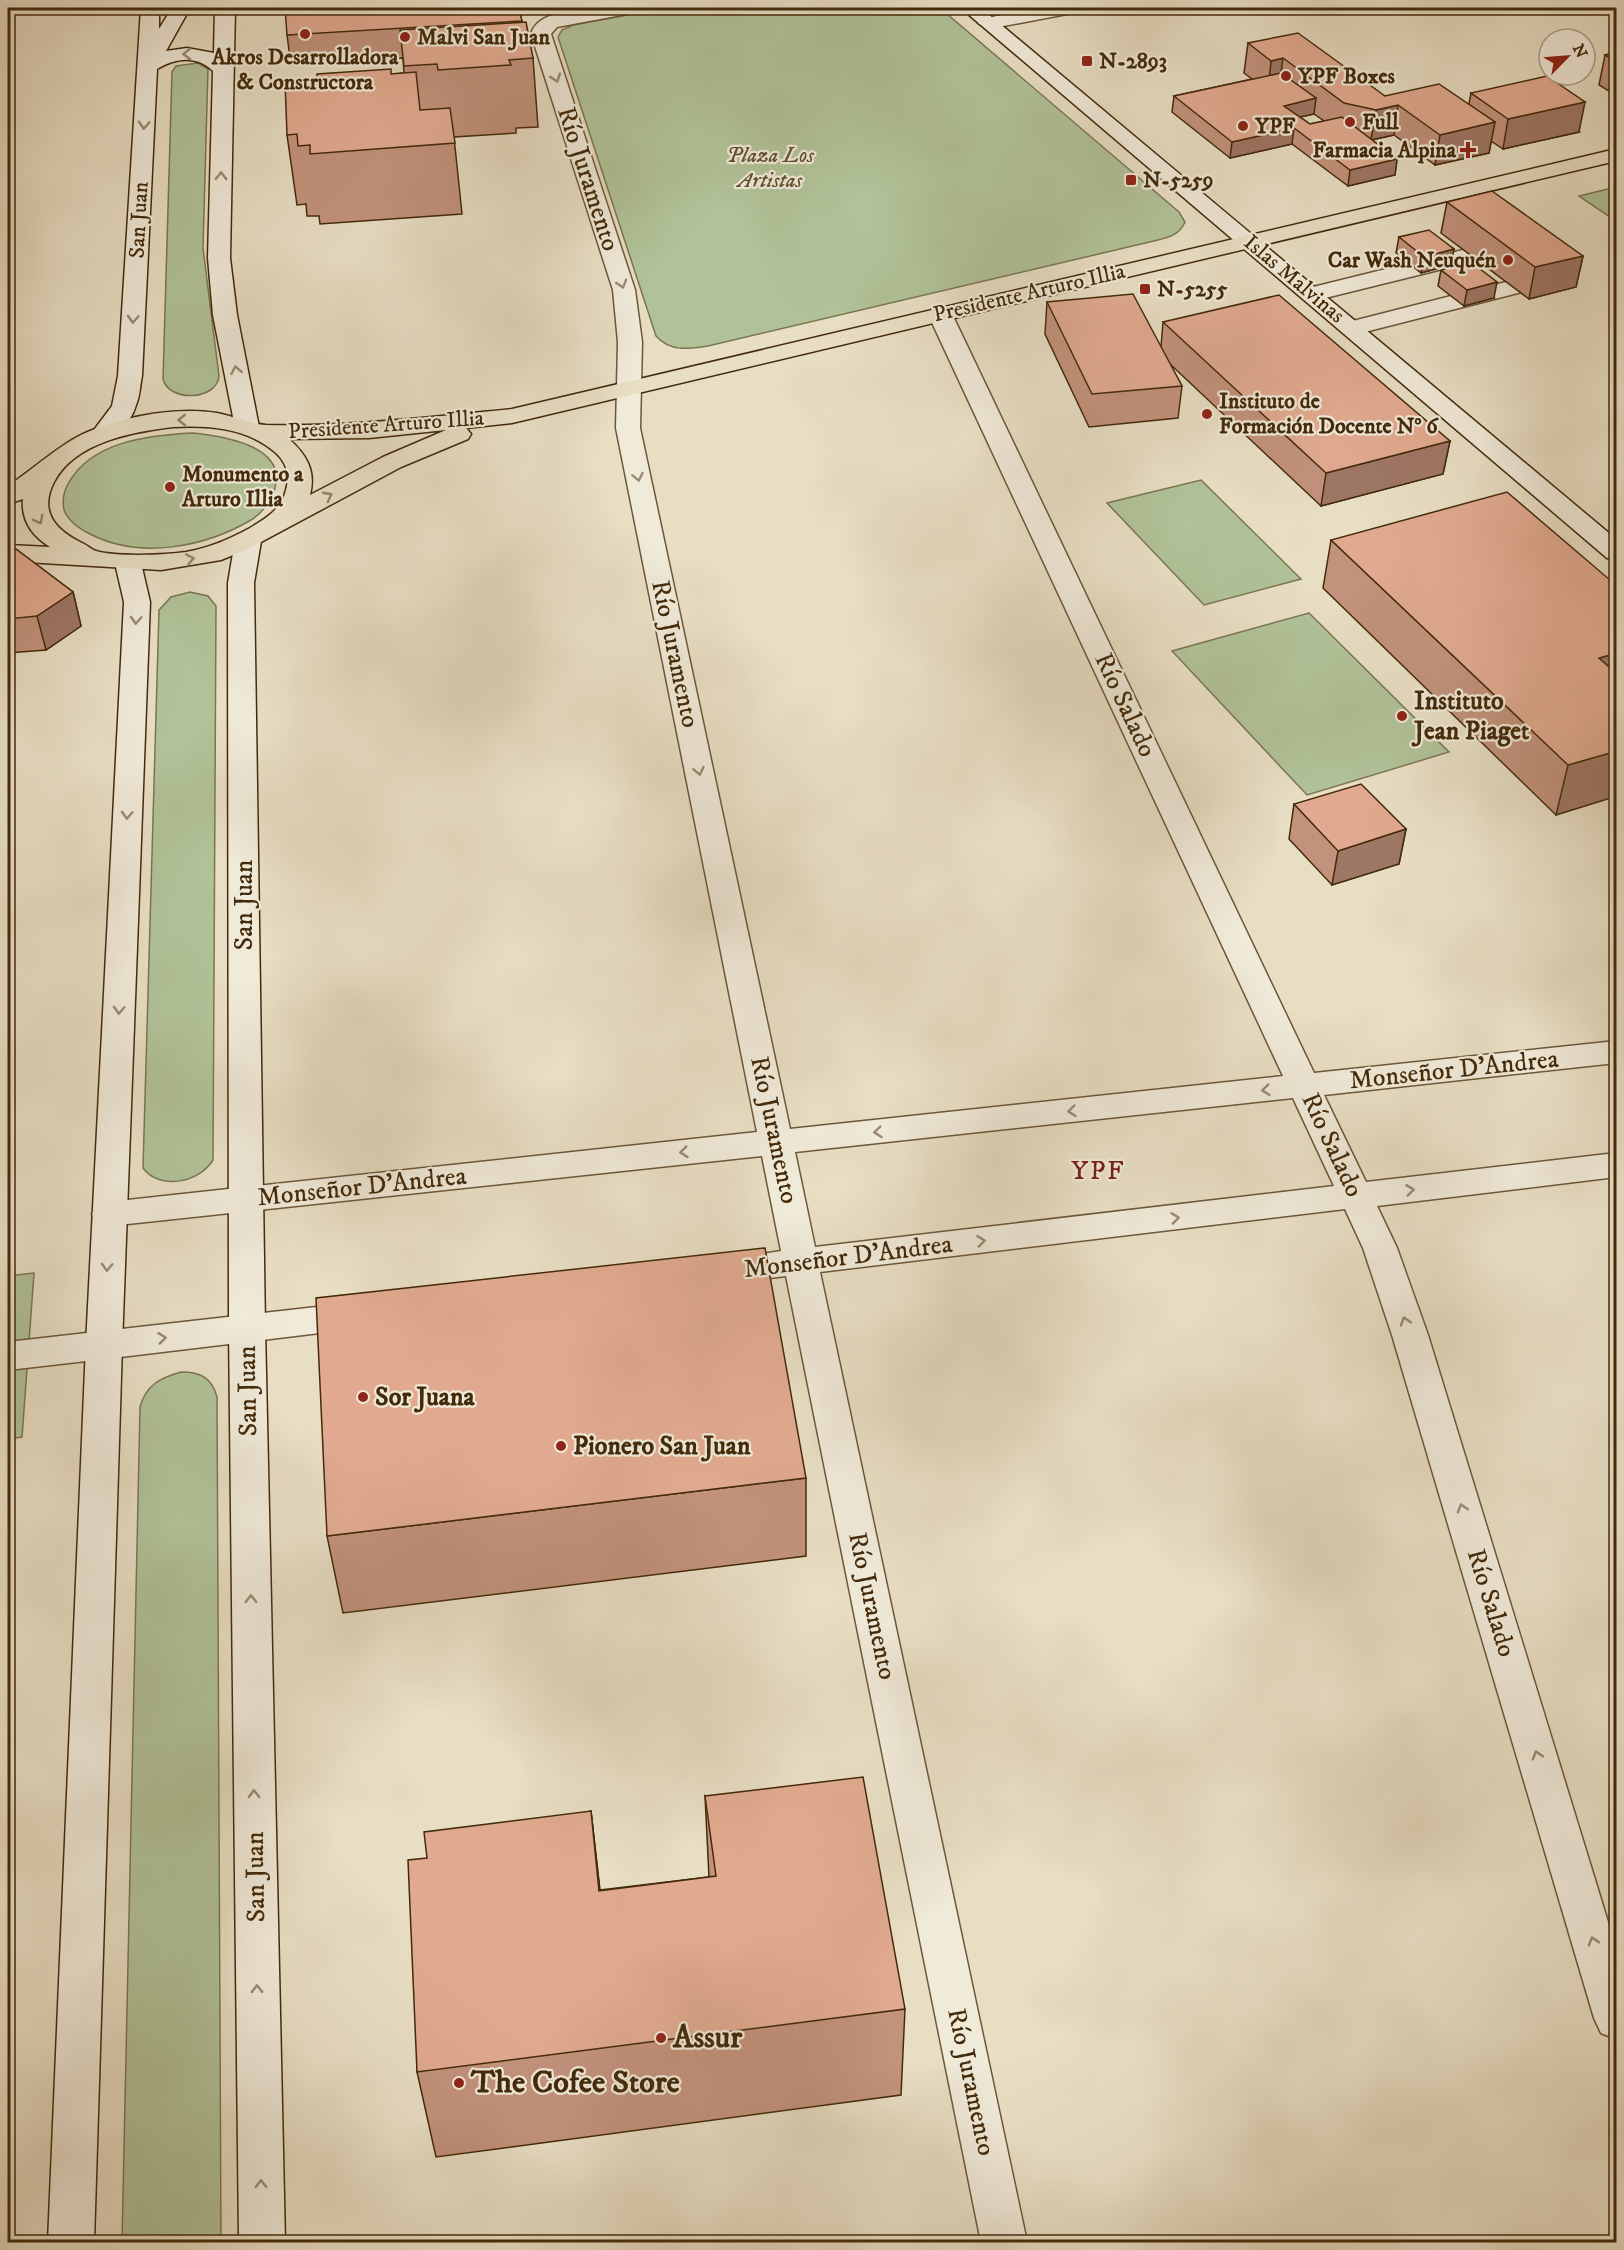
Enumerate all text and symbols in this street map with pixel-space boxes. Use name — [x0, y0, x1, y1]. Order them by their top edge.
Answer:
place label: Malvi San Juan — [417, 24, 550, 51]
marker: Akros Desarrolladora & Constructora — [298, 27, 312, 41]
north arrow — [1537, 27, 1597, 87]
marker: Malvi San Juan — [398, 30, 412, 44]
text: N — [1568, 41, 1592, 61]
place label: Akros Desarrolladora & Constructora — [211, 44, 399, 96]
one-way arrow — [182, 48, 191, 60]
place label: N-2893 — [1099, 48, 1167, 75]
marker: N-2893 — [1080, 54, 1094, 68]
place label: YPF Boxes — [1297, 63, 1396, 90]
marker: YPF Boxes — [1279, 69, 1293, 83]
one-way arrow — [548, 73, 561, 83]
street label: Río Juramento — [549, 103, 627, 255]
place label: Full — [1362, 109, 1399, 136]
place label: YPF — [1254, 113, 1296, 140]
marker: Full — [1343, 115, 1357, 129]
marker: YPF — [1236, 119, 1250, 133]
one-way arrow — [138, 120, 151, 129]
place label: Farmacia Alpina — [1312, 137, 1457, 164]
park label: Plaza Los Artistas — [726, 142, 815, 194]
marker: Farmacia Alpina — [1461, 143, 1475, 157]
place label: N-5259 — [1143, 167, 1214, 194]
one-way arrow — [215, 171, 227, 180]
marker: N-5259 — [1124, 173, 1138, 187]
street label: San Juan — [124, 180, 155, 259]
street label: Islas Malvinas — [1238, 229, 1350, 329]
place label: Car Wash Neuquén — [1328, 247, 1496, 274]
marker: Car Wash Neuquén — [1501, 253, 1515, 267]
street label: Presidente Arturo Illia — [930, 258, 1128, 328]
place label: N-5255 — [1157, 276, 1228, 303]
one-way arrow — [615, 278, 627, 289]
marker: N-5255 — [1138, 282, 1152, 296]
one-way arrow — [127, 315, 140, 324]
one-way arrow — [230, 365, 243, 375]
place label: Instituto de Formación Docente N° 6 — [1219, 388, 1439, 440]
street label: Presidente Arturo Illia — [287, 405, 485, 445]
marker: Instituto de Formación Docente N° 6 — [1200, 407, 1214, 421]
one-way arrow — [177, 414, 186, 426]
place label: Monumento a Arturo Illia — [181, 461, 304, 513]
one-way arrow — [631, 471, 644, 481]
marker: Monumento a Arturo Illia — [163, 480, 177, 494]
one-way arrow — [322, 492, 333, 503]
one-way arrow — [32, 513, 43, 524]
one-way arrow — [184, 553, 194, 566]
street label: Río Juramento — [643, 577, 707, 731]
one-way arrow — [130, 615, 143, 624]
street label: Río Salado — [1087, 648, 1163, 762]
place label: Instituto Jean Piaget — [1411, 685, 1530, 748]
marker: Instituto Jean Piaget — [1395, 709, 1409, 723]
one-way arrow — [692, 765, 705, 775]
one-way arrow — [121, 810, 134, 819]
street label: San Juan — [228, 859, 261, 950]
one-way arrow — [112, 1005, 125, 1014]
street label: Monseñor D'Andrea — [1348, 1043, 1560, 1097]
street label: Río Juramento — [742, 1053, 806, 1207]
one-way arrow — [1261, 1083, 1271, 1096]
street label: Río Salado — [1294, 1088, 1370, 1202]
one-way arrow — [1068, 1104, 1077, 1117]
one-way arrow — [874, 1125, 883, 1138]
one-way arrow — [680, 1146, 689, 1158]
district label: YPF — [1071, 1154, 1125, 1188]
street label: Monseñor D'Andrea — [256, 1160, 468, 1214]
one-way arrow — [1406, 1185, 1415, 1197]
one-way arrow — [1170, 1212, 1179, 1225]
street label: Monseñor D'Andrea — [742, 1228, 954, 1286]
one-way arrow — [977, 1235, 986, 1248]
one-way arrow — [101, 1263, 114, 1272]
one-way arrow — [1400, 1316, 1412, 1327]
one-way arrow — [157, 1332, 167, 1345]
street label: San Juan — [231, 1345, 265, 1437]
place label: Sor Juana — [375, 1381, 475, 1414]
marker: Sor Juana — [356, 1390, 370, 1404]
place label: Pionero San Juan — [573, 1430, 751, 1463]
marker: Pionero San Juan — [554, 1439, 568, 1453]
one-way arrow — [1457, 1503, 1469, 1514]
street label: Río Juramento — [840, 1529, 904, 1683]
street label: Río Salado — [1459, 1545, 1523, 1661]
one-way arrow — [245, 1595, 257, 1604]
one-way arrow — [1532, 1750, 1544, 1761]
one-way arrow — [248, 1790, 260, 1799]
street label: San Juan — [239, 1831, 273, 1923]
one-way arrow — [1588, 1937, 1600, 1947]
one-way arrow — [251, 1985, 264, 1994]
street label: Río Juramento — [939, 2005, 1003, 2159]
place label: Assur — [672, 2018, 743, 2058]
marker: Assur — [654, 2031, 668, 2045]
place label: The Cofee Store — [470, 2063, 680, 2103]
marker: The Cofee Store — [452, 2076, 466, 2090]
one-way arrow — [254, 2180, 267, 2189]

